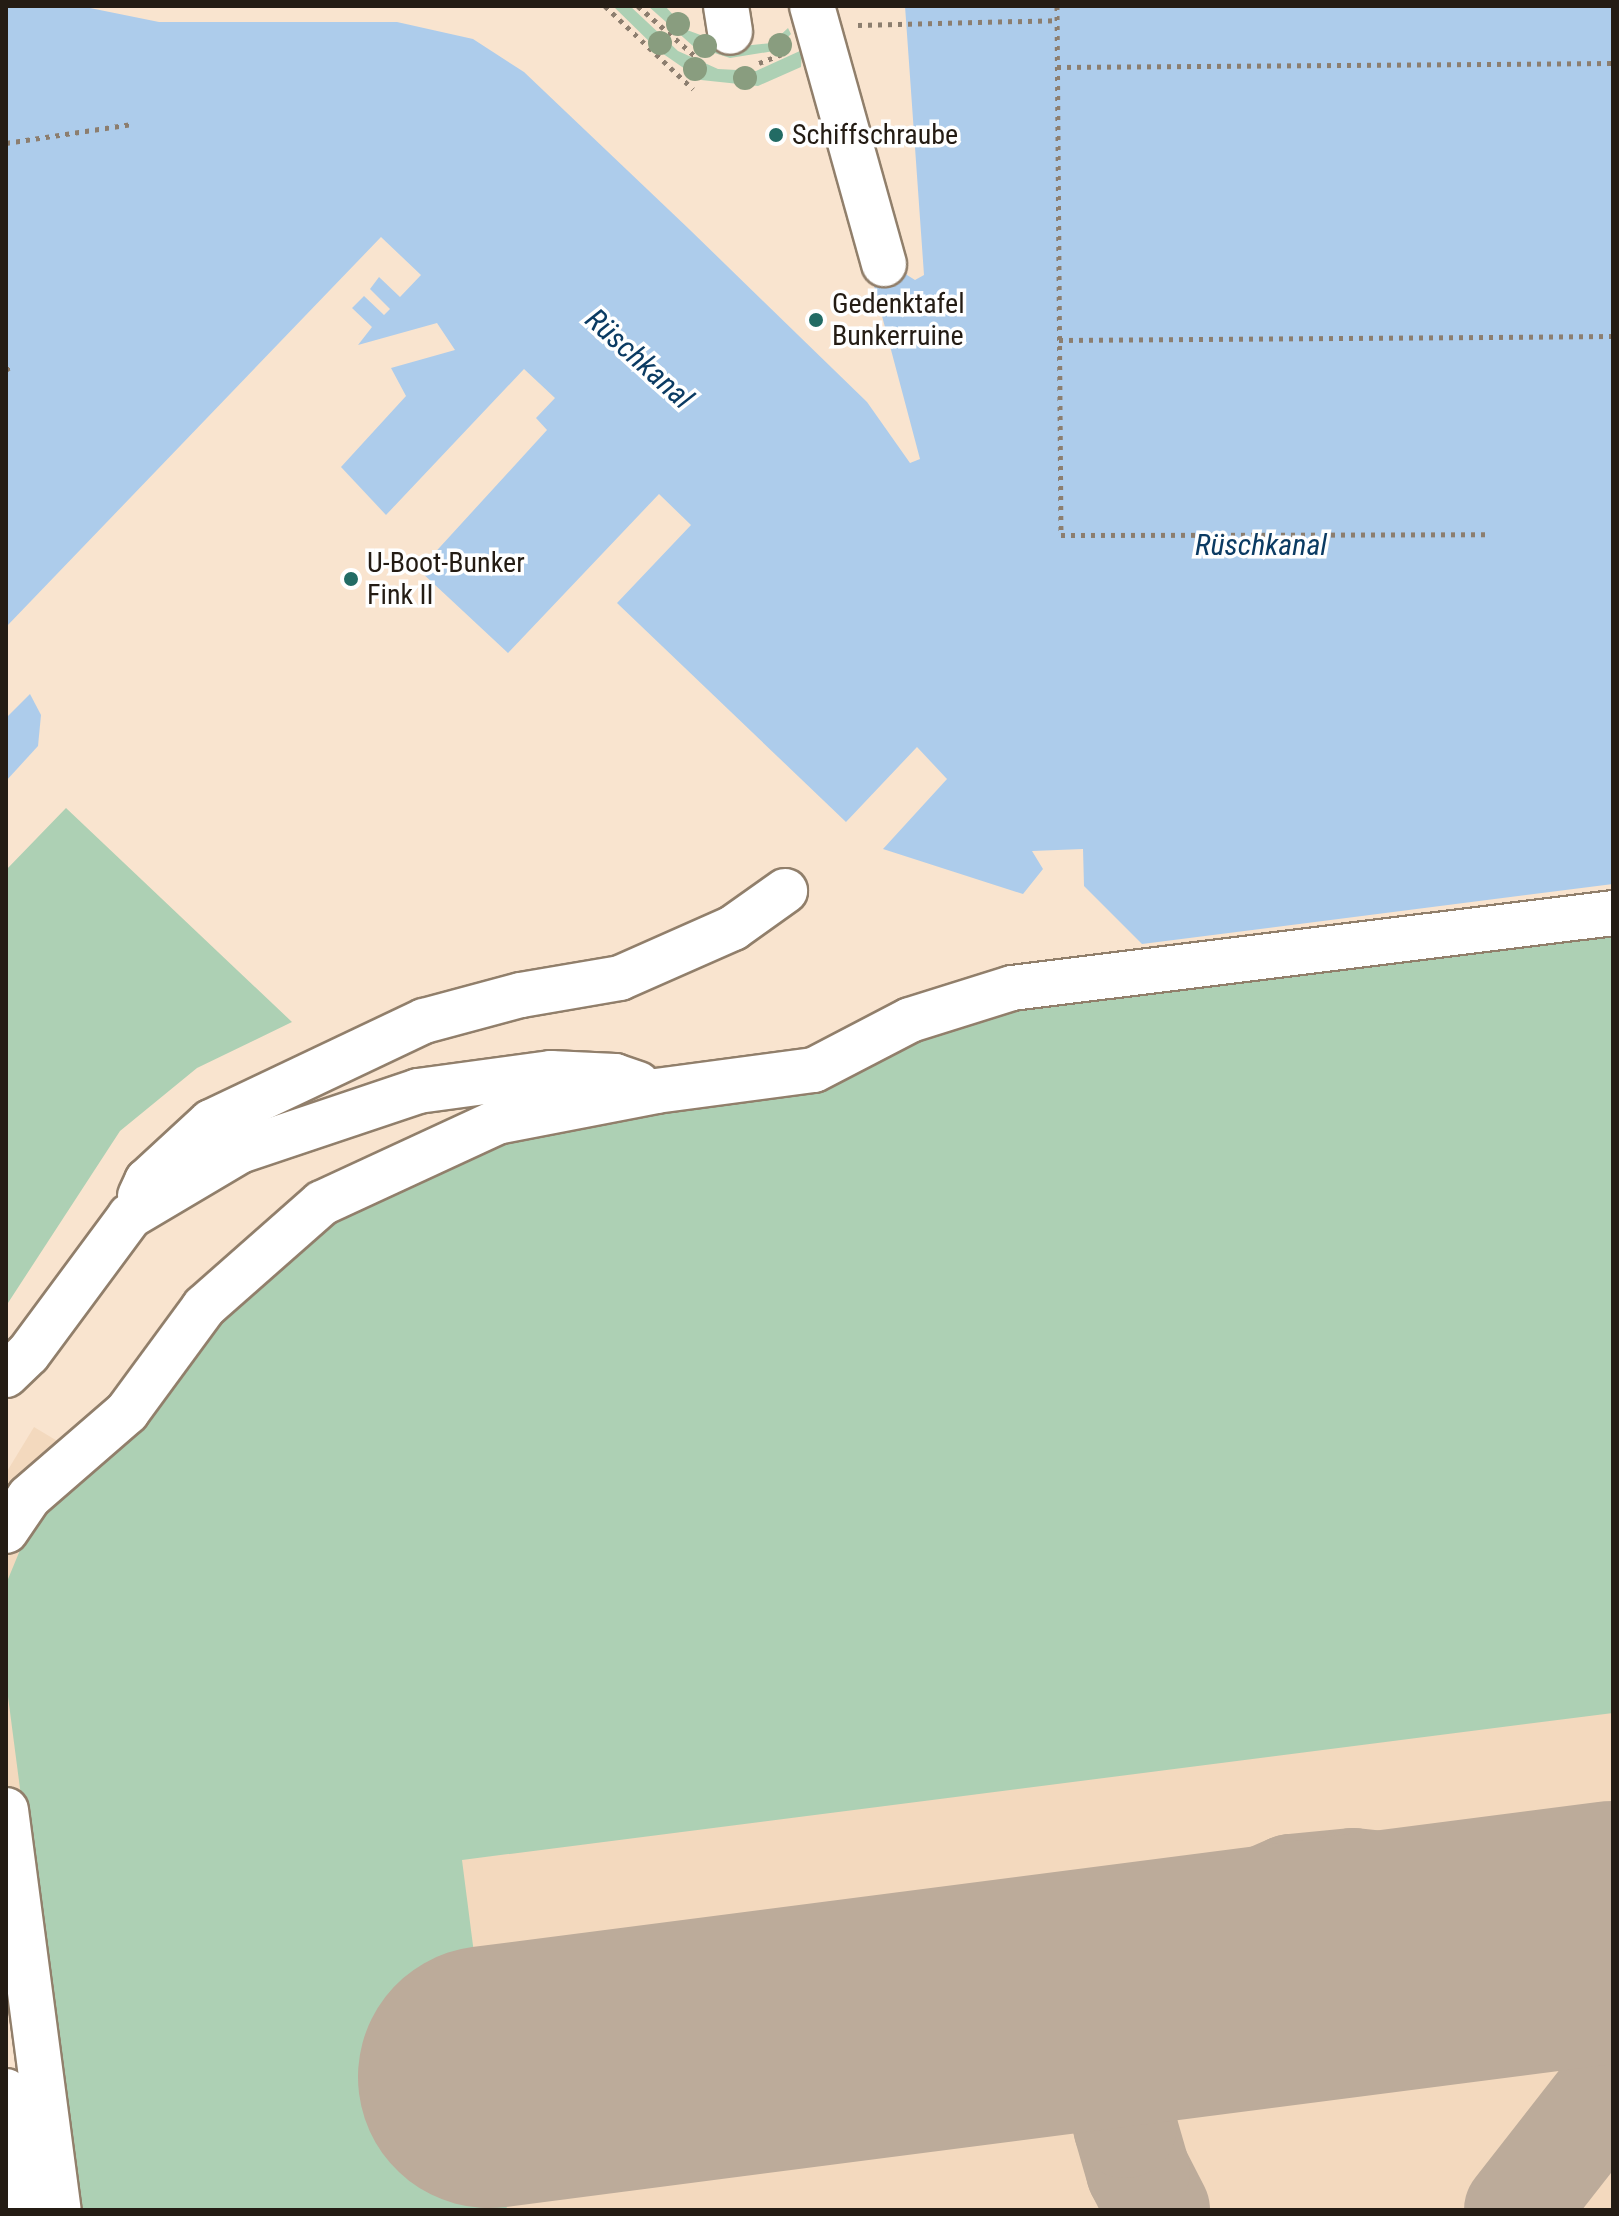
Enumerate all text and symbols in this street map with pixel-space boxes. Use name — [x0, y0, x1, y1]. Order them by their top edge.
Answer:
place label: Schiffschraube — [792, 118, 958, 152]
marker: Schiffschraube — [767, 126, 785, 144]
place label: Gedenktafel Bunkerruine — [832, 287, 965, 353]
water label: Rüschkanal — [578, 301, 700, 417]
marker: Gedenktafel Bunkerruine — [807, 311, 825, 329]
water label: Rüschkanal — [1195, 527, 1327, 563]
place label: U-Boot-Bunker Fink II — [367, 546, 525, 612]
marker: U-Boot-Bunker Fink II — [342, 570, 360, 588]

